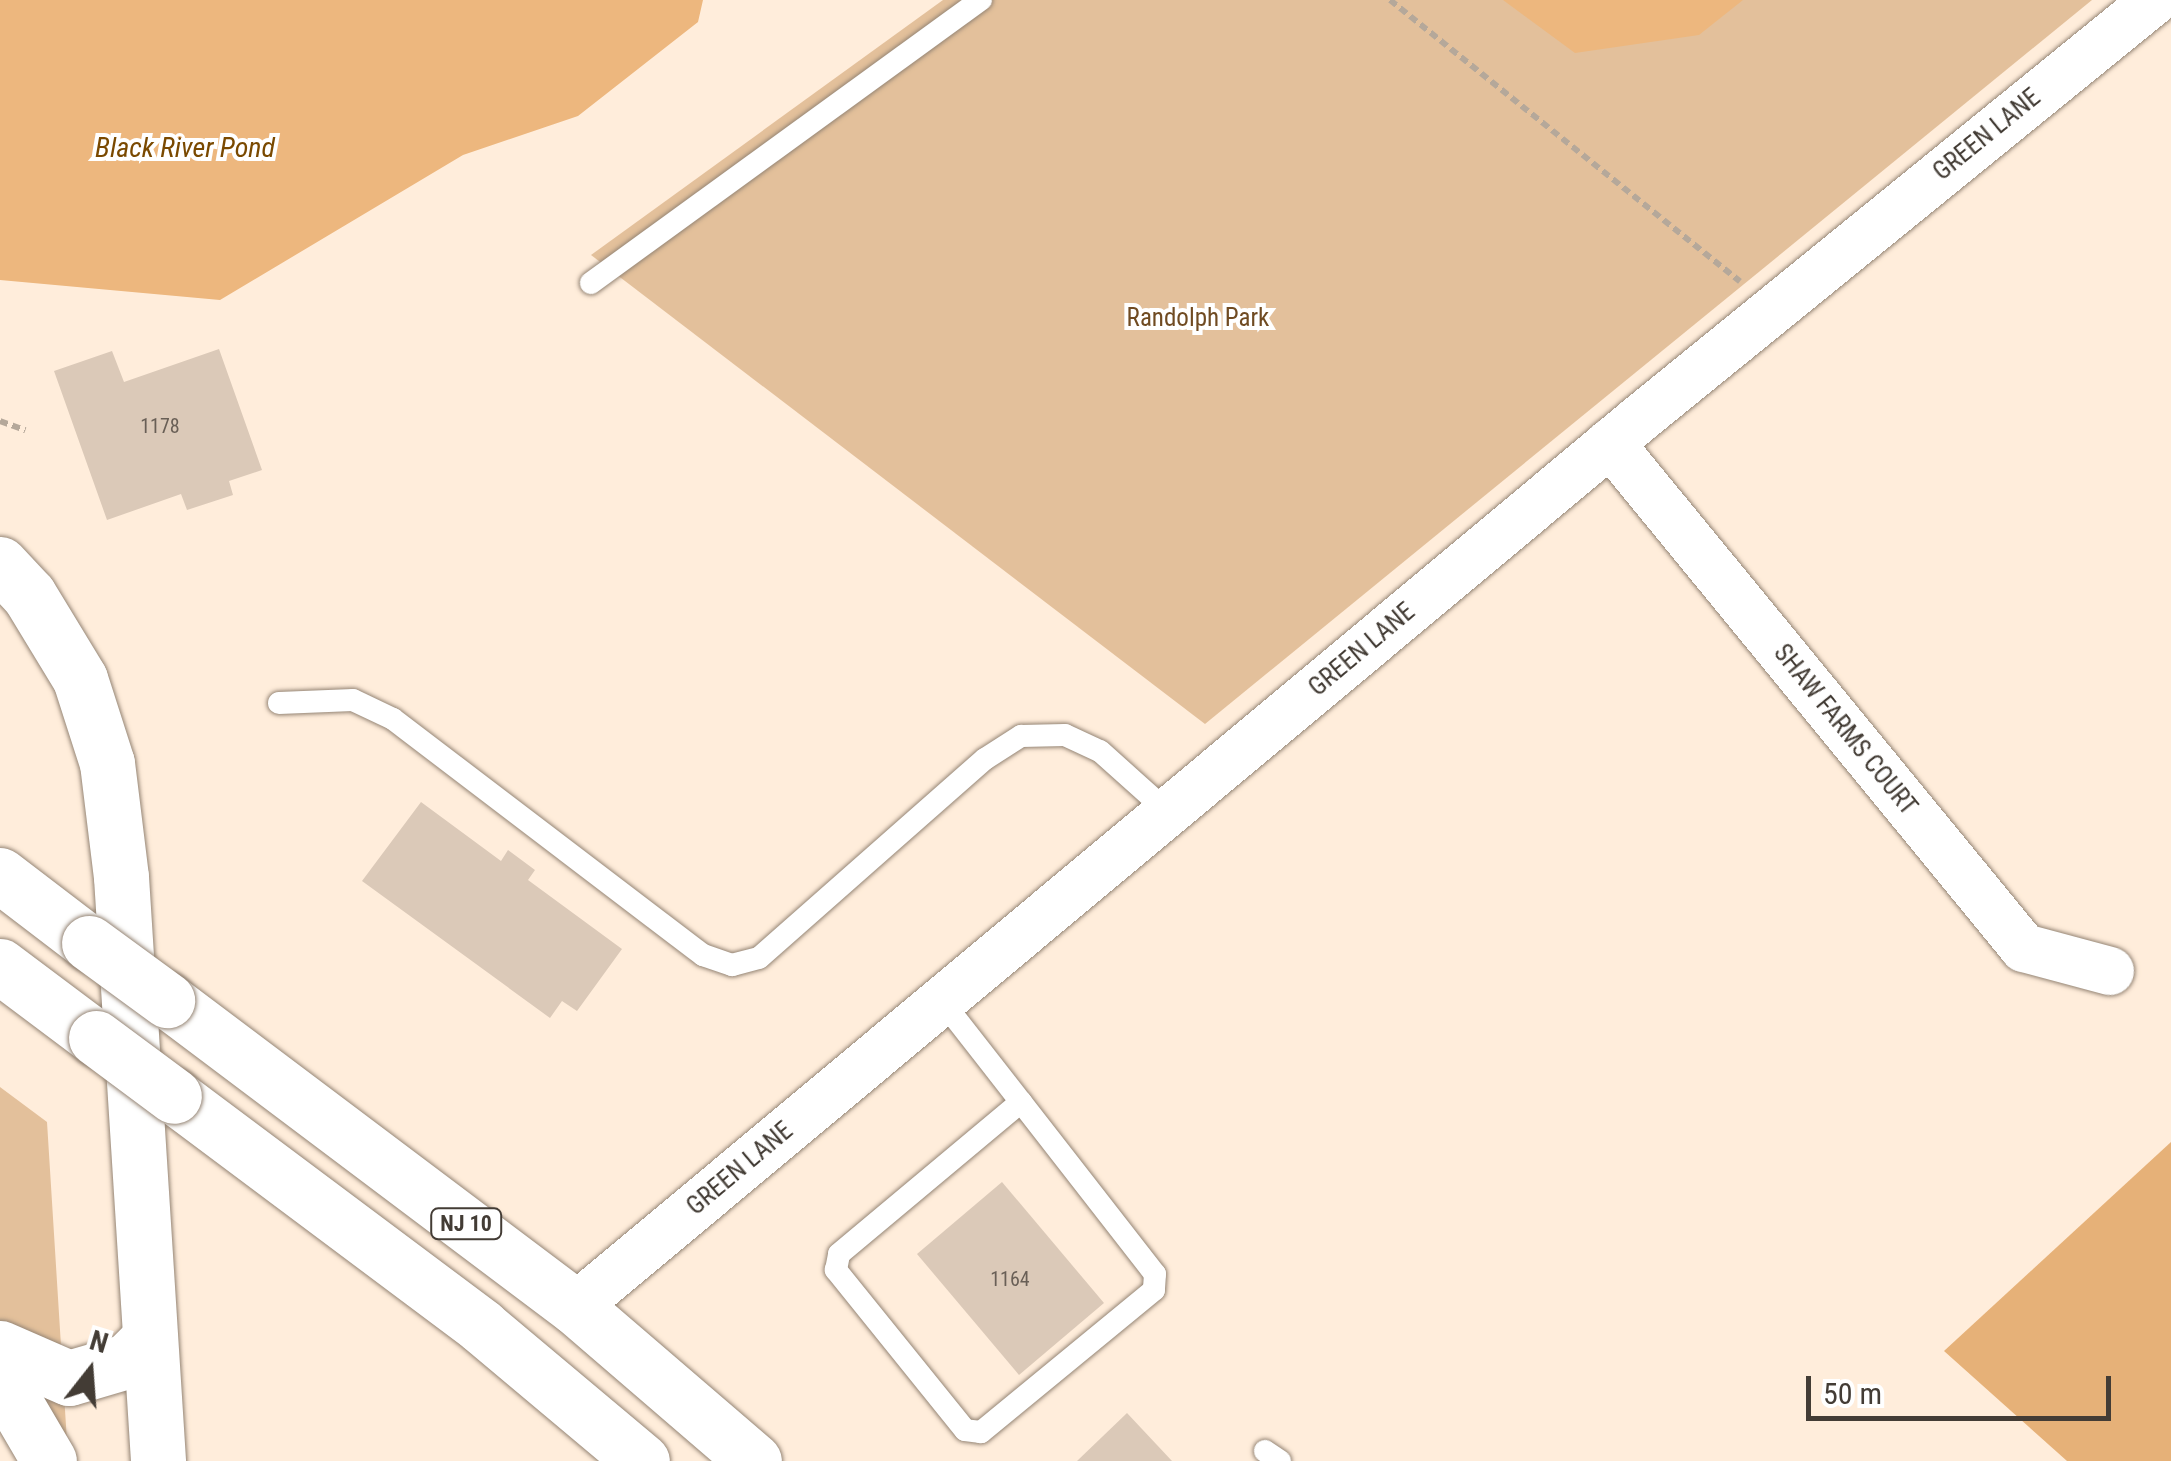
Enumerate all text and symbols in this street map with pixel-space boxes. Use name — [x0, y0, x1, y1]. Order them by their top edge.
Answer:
street label: GREEN LANE — [1928, 83, 2046, 187]
water label: Black River Pond — [95, 131, 275, 165]
park label: Randolph Park — [1127, 303, 1269, 333]
house number: 1178 — [140, 414, 180, 438]
street label: GREEN LANE — [1303, 597, 1421, 703]
street label: SHAW FARMS COURT — [1767, 639, 1923, 821]
street label: GREEN LANE — [681, 1116, 799, 1222]
road number: NJ 10 — [428, 1207, 504, 1241]
house number: 1164 — [990, 1267, 1030, 1291]
north arrow — [40, 1321, 140, 1421]
text: N — [86, 1324, 112, 1360]
scale bar — [1811, 1356, 2116, 1418]
text: 50 m — [1823, 1376, 1882, 1411]

